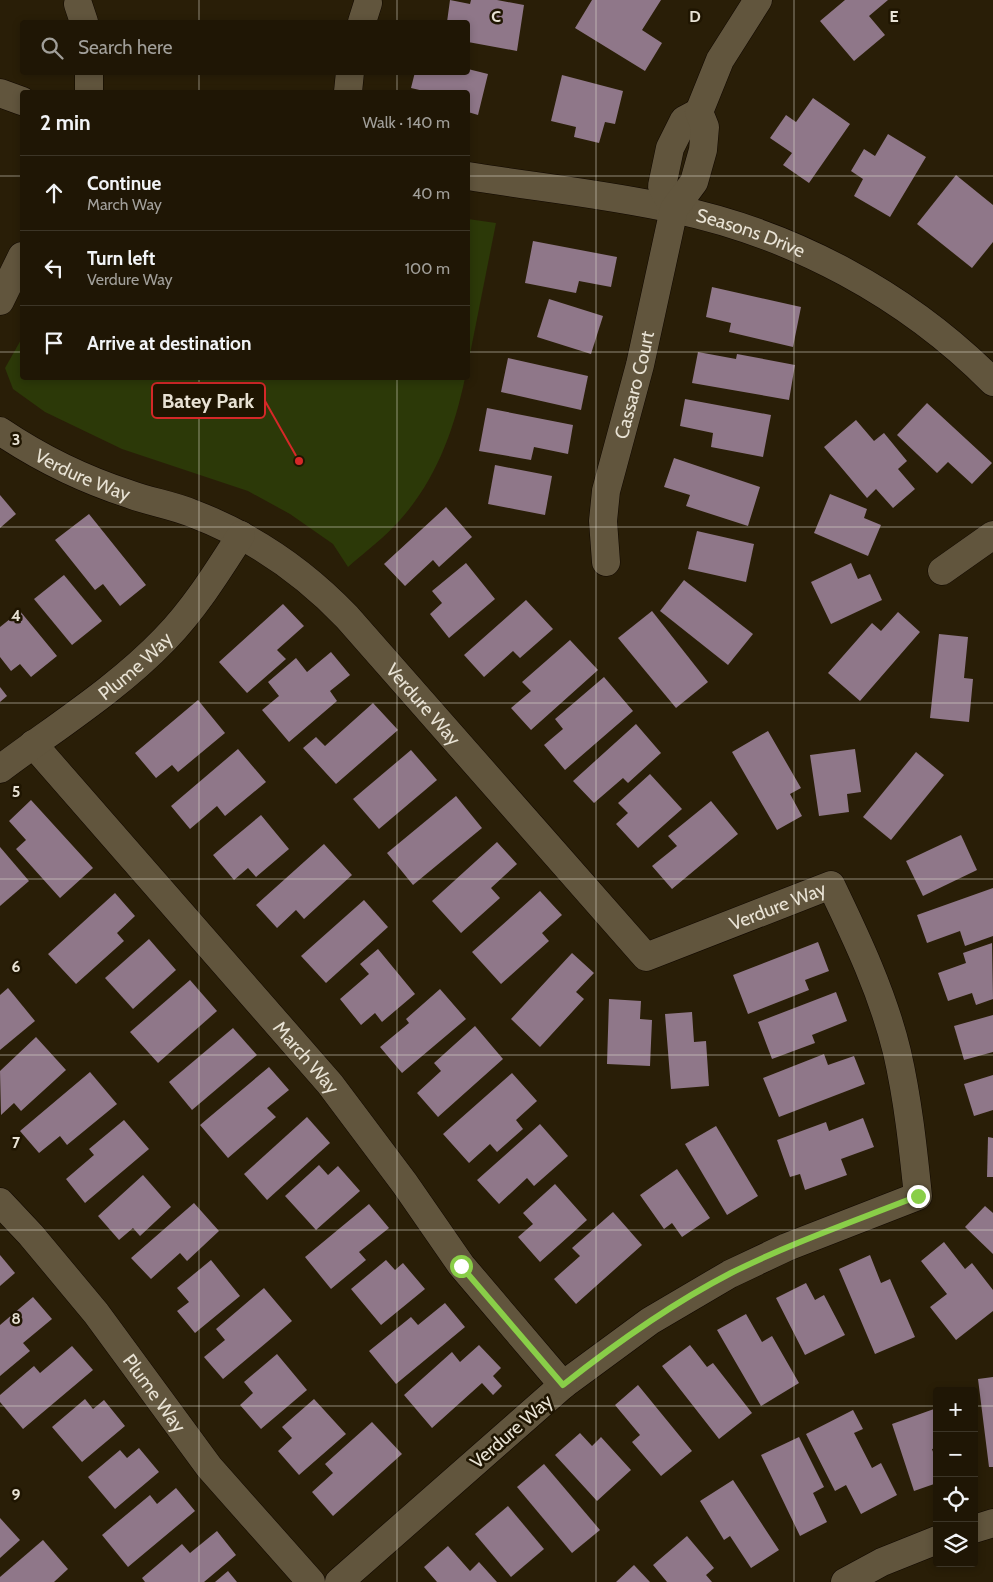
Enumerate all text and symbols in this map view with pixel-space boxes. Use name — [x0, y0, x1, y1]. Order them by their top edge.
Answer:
text: C — [491, 7, 501, 26]
text: D — [689, 7, 701, 26]
text: E — [889, 7, 899, 26]
search box — [20, 20, 470, 75]
icon: search — [38, 34, 66, 62]
text: Search here — [78, 36, 172, 59]
text: 2 min — [40, 110, 91, 135]
text: Walk · 140 m — [363, 113, 450, 132]
text: Continue — [87, 172, 161, 195]
icon: ahead — [40, 179, 68, 207]
text: 40 m — [412, 184, 450, 203]
text: March Way — [87, 195, 162, 214]
street label: Seasons Drive — [694, 204, 809, 263]
text: Turn left — [87, 247, 155, 270]
icon: left — [40, 254, 68, 282]
text: 100 m — [405, 259, 450, 278]
text: Verdure Way — [87, 270, 173, 289]
street label: Cassaro Court — [610, 328, 659, 442]
icon: arrive — [40, 329, 68, 357]
text: Arrive at destination — [87, 332, 251, 355]
callout: Batey Park — [152, 383, 265, 418]
text: Batey Park — [162, 389, 255, 413]
text: 3 — [12, 430, 20, 449]
street label: Verdure Way — [31, 444, 134, 506]
text: 4 — [11, 606, 21, 625]
street label: Plume Way — [94, 627, 178, 705]
street label: Verdure Way — [381, 659, 466, 751]
text: 5 — [12, 782, 20, 801]
street label: Verdure Way — [726, 877, 830, 935]
text: 6 — [12, 957, 21, 976]
street label: March Way — [268, 1017, 344, 1099]
text: 7 — [12, 1133, 21, 1152]
route end — [907, 1185, 930, 1208]
route start — [450, 1255, 473, 1278]
text: 8 — [11, 1309, 21, 1328]
street label: Plume Way — [118, 1350, 191, 1437]
map controls — [933, 1387, 978, 1567]
button: + — [933, 1387, 978, 1432]
street label: Verdure Way — [465, 1389, 558, 1473]
button: − — [933, 1432, 978, 1477]
button: locate — [933, 1477, 978, 1522]
text: 9 — [12, 1485, 21, 1504]
button: layers — [933, 1522, 978, 1567]

